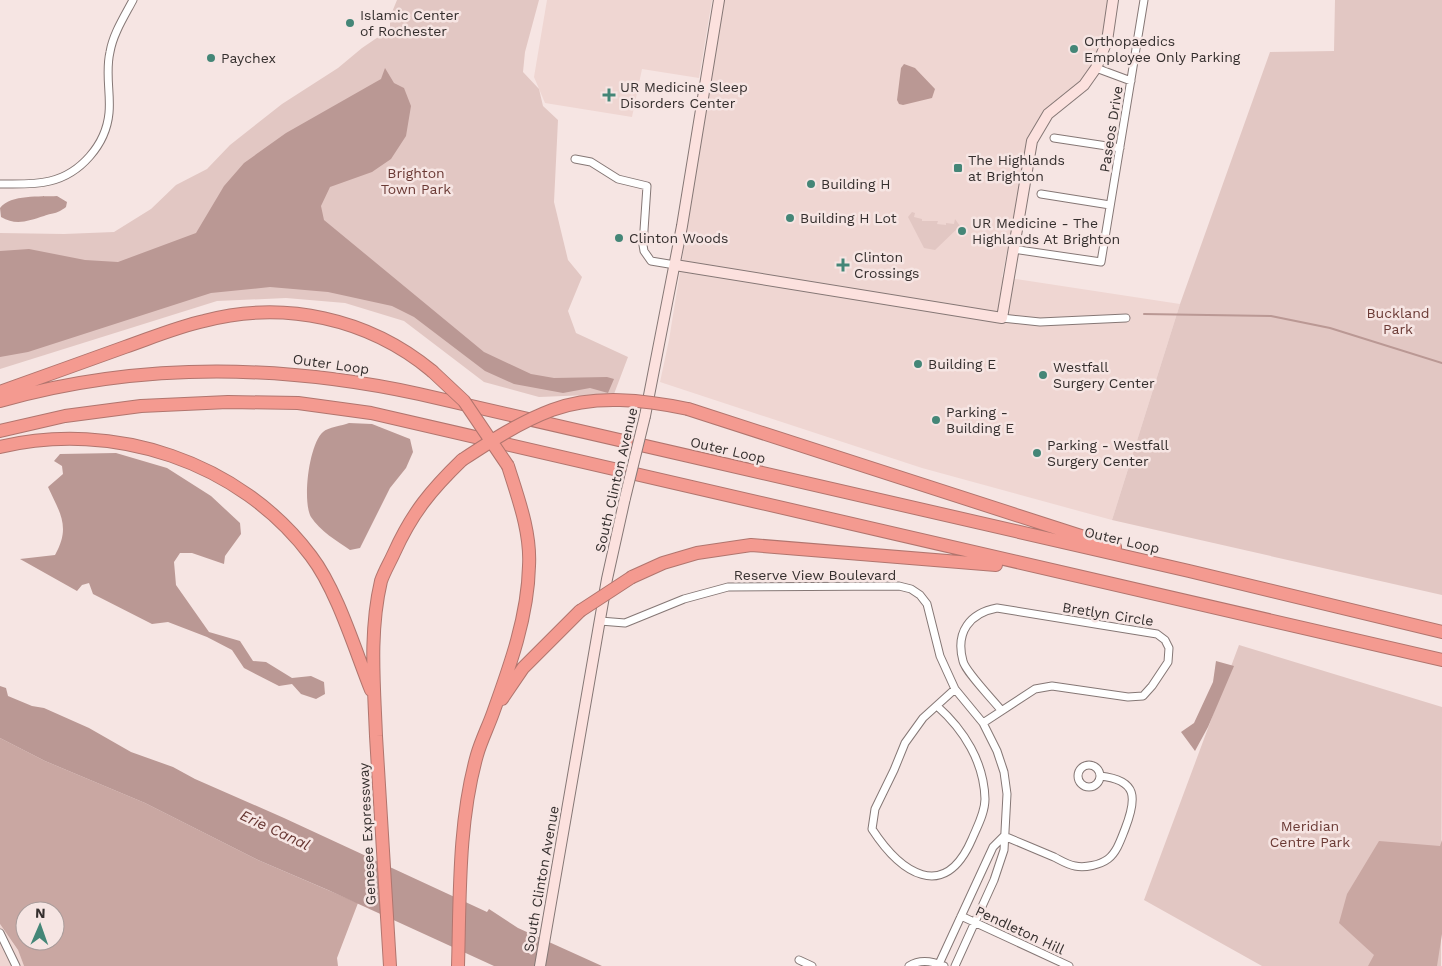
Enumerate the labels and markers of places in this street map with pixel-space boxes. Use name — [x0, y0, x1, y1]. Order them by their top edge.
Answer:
place label: Islamic Center of Rochester — [360, 7, 459, 39]
marker: Islamic Center of Rochester — [344, 17, 356, 29]
place label: Orthopaedics Employee Only Parking — [1084, 33, 1241, 65]
marker: Orthopaedics Employee Only Parking — [1068, 43, 1080, 55]
place label: Paychex — [221, 50, 276, 66]
marker: Paychex — [205, 52, 217, 64]
place label: UR Medicine Sleep Disorders Center — [620, 79, 748, 111]
marker: UR Medicine Sleep Disorders Center — [602, 88, 616, 102]
place label: The Highlands at Brighton — [968, 152, 1065, 184]
marker: The Highlands at Brighton — [952, 162, 964, 174]
place label: Building H — [821, 176, 890, 192]
marker: Building H — [805, 178, 817, 190]
place label: Building H Lot — [800, 210, 897, 226]
marker: Building H Lot — [784, 212, 796, 224]
place label: UR Medicine - The Highlands At Brighton — [972, 215, 1120, 247]
marker: UR Medicine - The Highlands At Brighton — [956, 225, 968, 237]
place label: Clinton Woods — [629, 230, 728, 246]
marker: Clinton Woods — [613, 232, 625, 244]
place label: Clinton Crossings — [854, 249, 919, 281]
marker: Clinton Crossings — [836, 258, 850, 272]
place label: Building E — [928, 356, 996, 372]
marker: Building E — [912, 358, 924, 370]
place label: Westfall Surgery Center — [1053, 359, 1155, 391]
marker: Westfall Surgery Center — [1037, 369, 1049, 381]
place label: Parking - Building E — [946, 404, 1014, 436]
marker: Parking - Building E — [930, 414, 942, 426]
place label: Parking - Westfall Surgery Center — [1047, 437, 1170, 469]
marker: Parking - Westfall Surgery Center — [1031, 447, 1043, 459]

